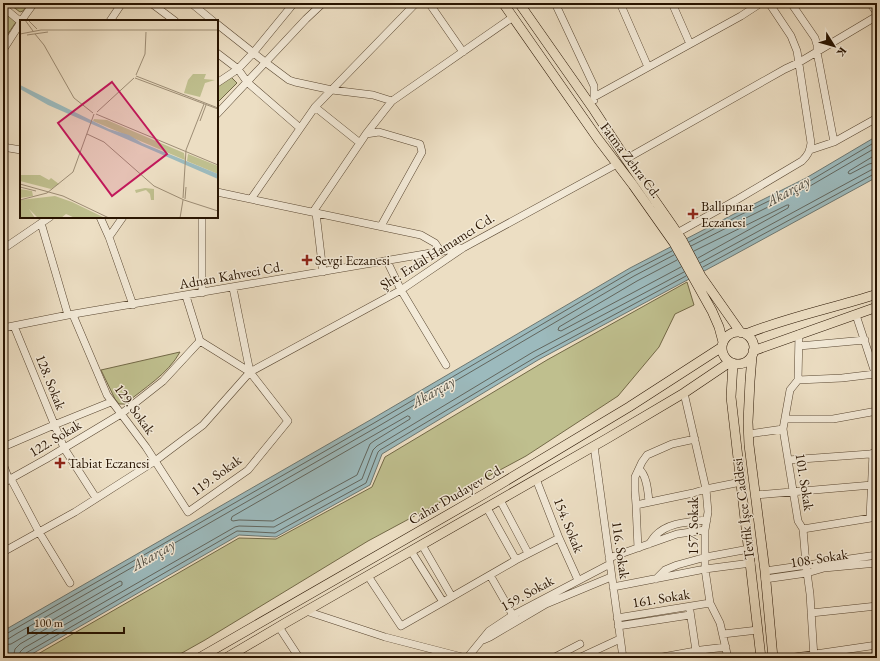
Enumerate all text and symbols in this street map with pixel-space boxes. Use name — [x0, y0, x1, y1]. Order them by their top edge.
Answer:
inset map — [20, 20, 218, 218]
north arrow — [814, 26, 854, 66]
text: K — [834, 44, 850, 60]
street label: Fatma Zehra Cd. — [597, 118, 665, 202]
water label: Akarçay — [762, 171, 813, 211]
place label: Ballıpınar Eczanesi — [701, 197, 754, 231]
street label: Şht. Erdal Hamamcı Cd. — [376, 208, 498, 294]
marker: Ballıpınar Eczanesi — [688, 209, 698, 219]
place label: Sevgi Eczanesi — [315, 251, 391, 269]
marker: Sevgi Eczanesi — [302, 255, 312, 265]
street label: Adnan Kahveci Cd. — [177, 257, 284, 293]
street label: 128. Sokak — [32, 352, 70, 413]
water label: Akarçay — [407, 372, 458, 412]
street label: 129. Sokak — [111, 380, 160, 438]
street label: 122. Sokak — [25, 415, 85, 461]
street label: 119. Sokak — [187, 450, 245, 499]
street label: 101. Sokak — [792, 452, 819, 513]
place label: Tabiat Eczanesi — [68, 454, 150, 472]
street label: Tevfik İşce Caddesi — [728, 457, 758, 561]
marker: Tabiat Eczanesi — [55, 458, 65, 468]
street label: Cahar Dudayev Cd. — [405, 460, 507, 528]
street label: 154. Sokak — [550, 495, 588, 556]
street label: 157. Sokak — [684, 497, 702, 555]
street label: 116. Sokak — [608, 520, 634, 580]
water label: Akarçay — [127, 535, 178, 575]
street label: 108. Sokak — [789, 544, 850, 571]
street label: 159. Sokak — [497, 571, 557, 615]
street label: 161. Sokak — [631, 584, 692, 611]
scale bar — [28, 609, 124, 635]
text: 100 m — [34, 615, 64, 631]

